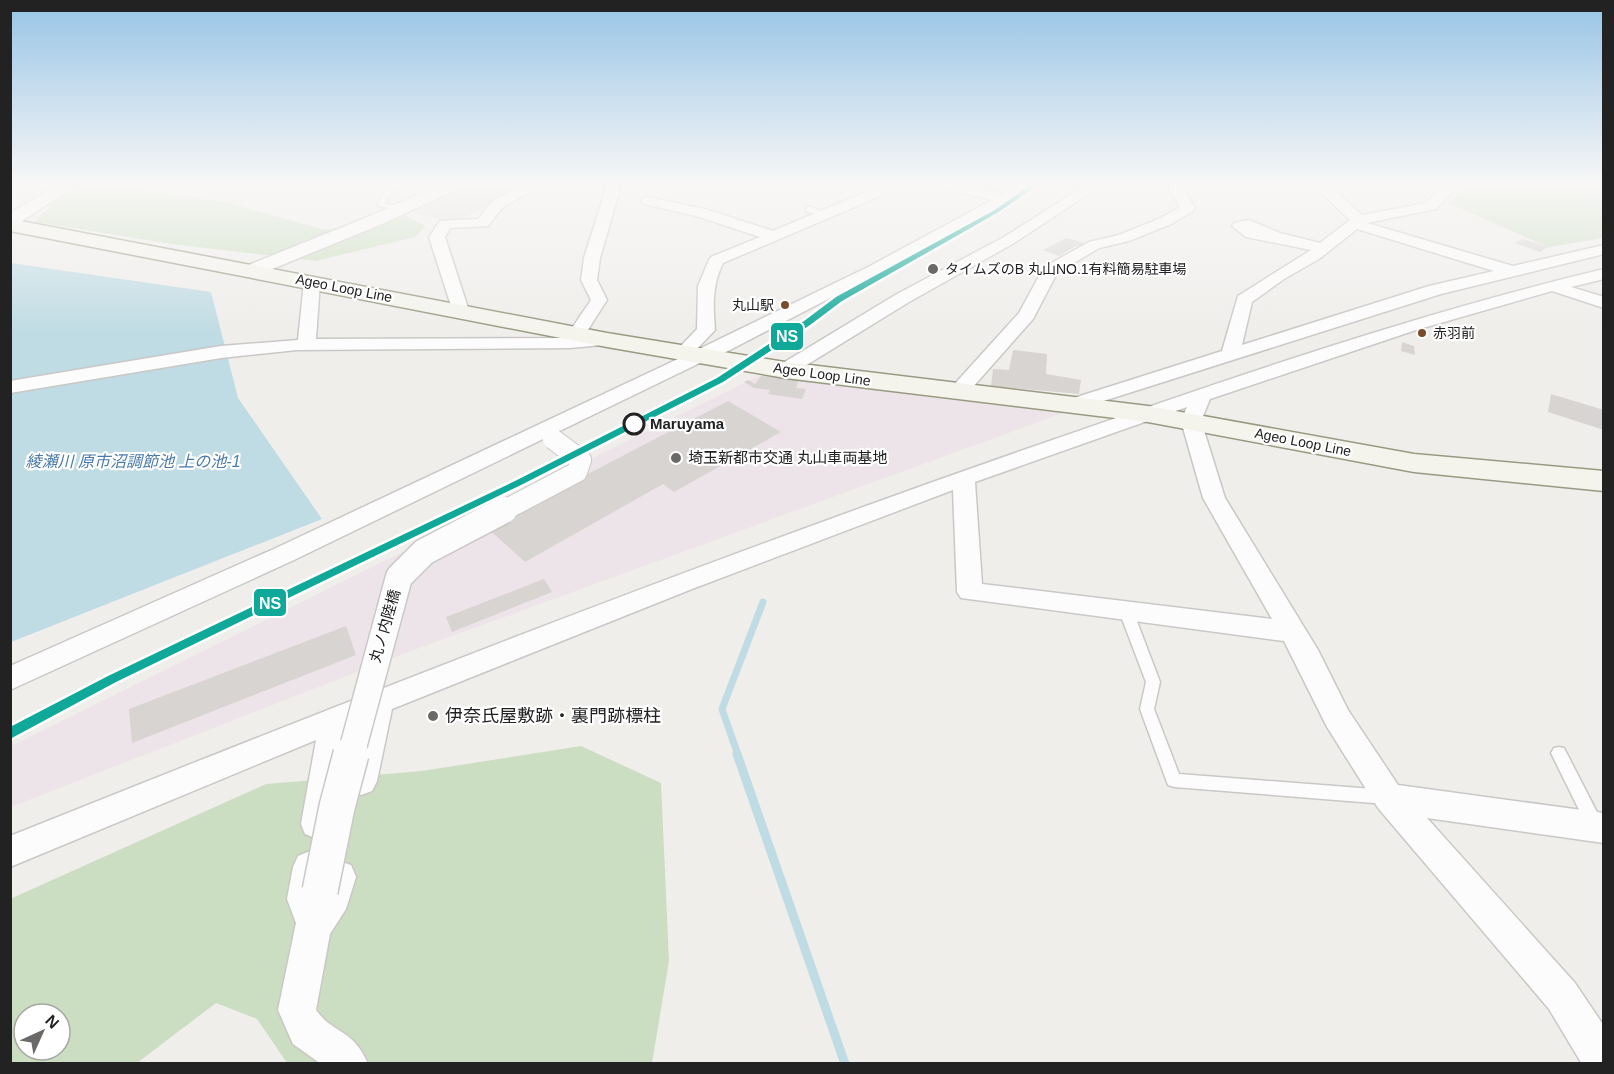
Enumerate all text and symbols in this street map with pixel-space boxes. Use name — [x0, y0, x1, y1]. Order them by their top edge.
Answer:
place label: タイムズのB 丸山NO.1有料簡易駐車場 — [945, 261, 1187, 277]
marker: タイムズのB 丸山NO.1有料簡易駐車場 — [926, 262, 940, 276]
street label: Ageo Loop Line — [294, 271, 394, 305]
place label: 丸山駅 — [732, 297, 774, 313]
marker: 丸山駅 — [779, 299, 791, 311]
line badge: NS — [770, 322, 804, 351]
place label: 赤羽前 — [1433, 325, 1475, 341]
marker: 赤羽前 — [1416, 327, 1428, 339]
text: NS — [776, 328, 798, 345]
street label: Ageo Loop Line — [772, 359, 872, 389]
marker: Maruyama — [623, 413, 645, 435]
place label: Maruyama — [650, 415, 725, 432]
street label: Ageo Loop Line — [1253, 425, 1353, 459]
place label: 埼玉新都市交通 丸山車両基地 — [688, 449, 887, 466]
marker: 埼玉新都市交通 丸山車両基地 — [669, 451, 683, 465]
water label: 綾瀬川 原市沼調節池 上の池-1 — [25, 453, 241, 470]
street label: 丸ノ内陸橋 — [366, 587, 403, 664]
line badge: NS — [253, 588, 287, 617]
text: NS — [259, 595, 281, 612]
place label: 伊奈氏屋敷跡・裏門跡標柱 — [445, 706, 661, 726]
marker: 伊奈氏屋敷跡・裏門跡標柱 — [426, 709, 440, 723]
north arrow — [12, 1002, 72, 1062]
text: N — [42, 1012, 62, 1032]

